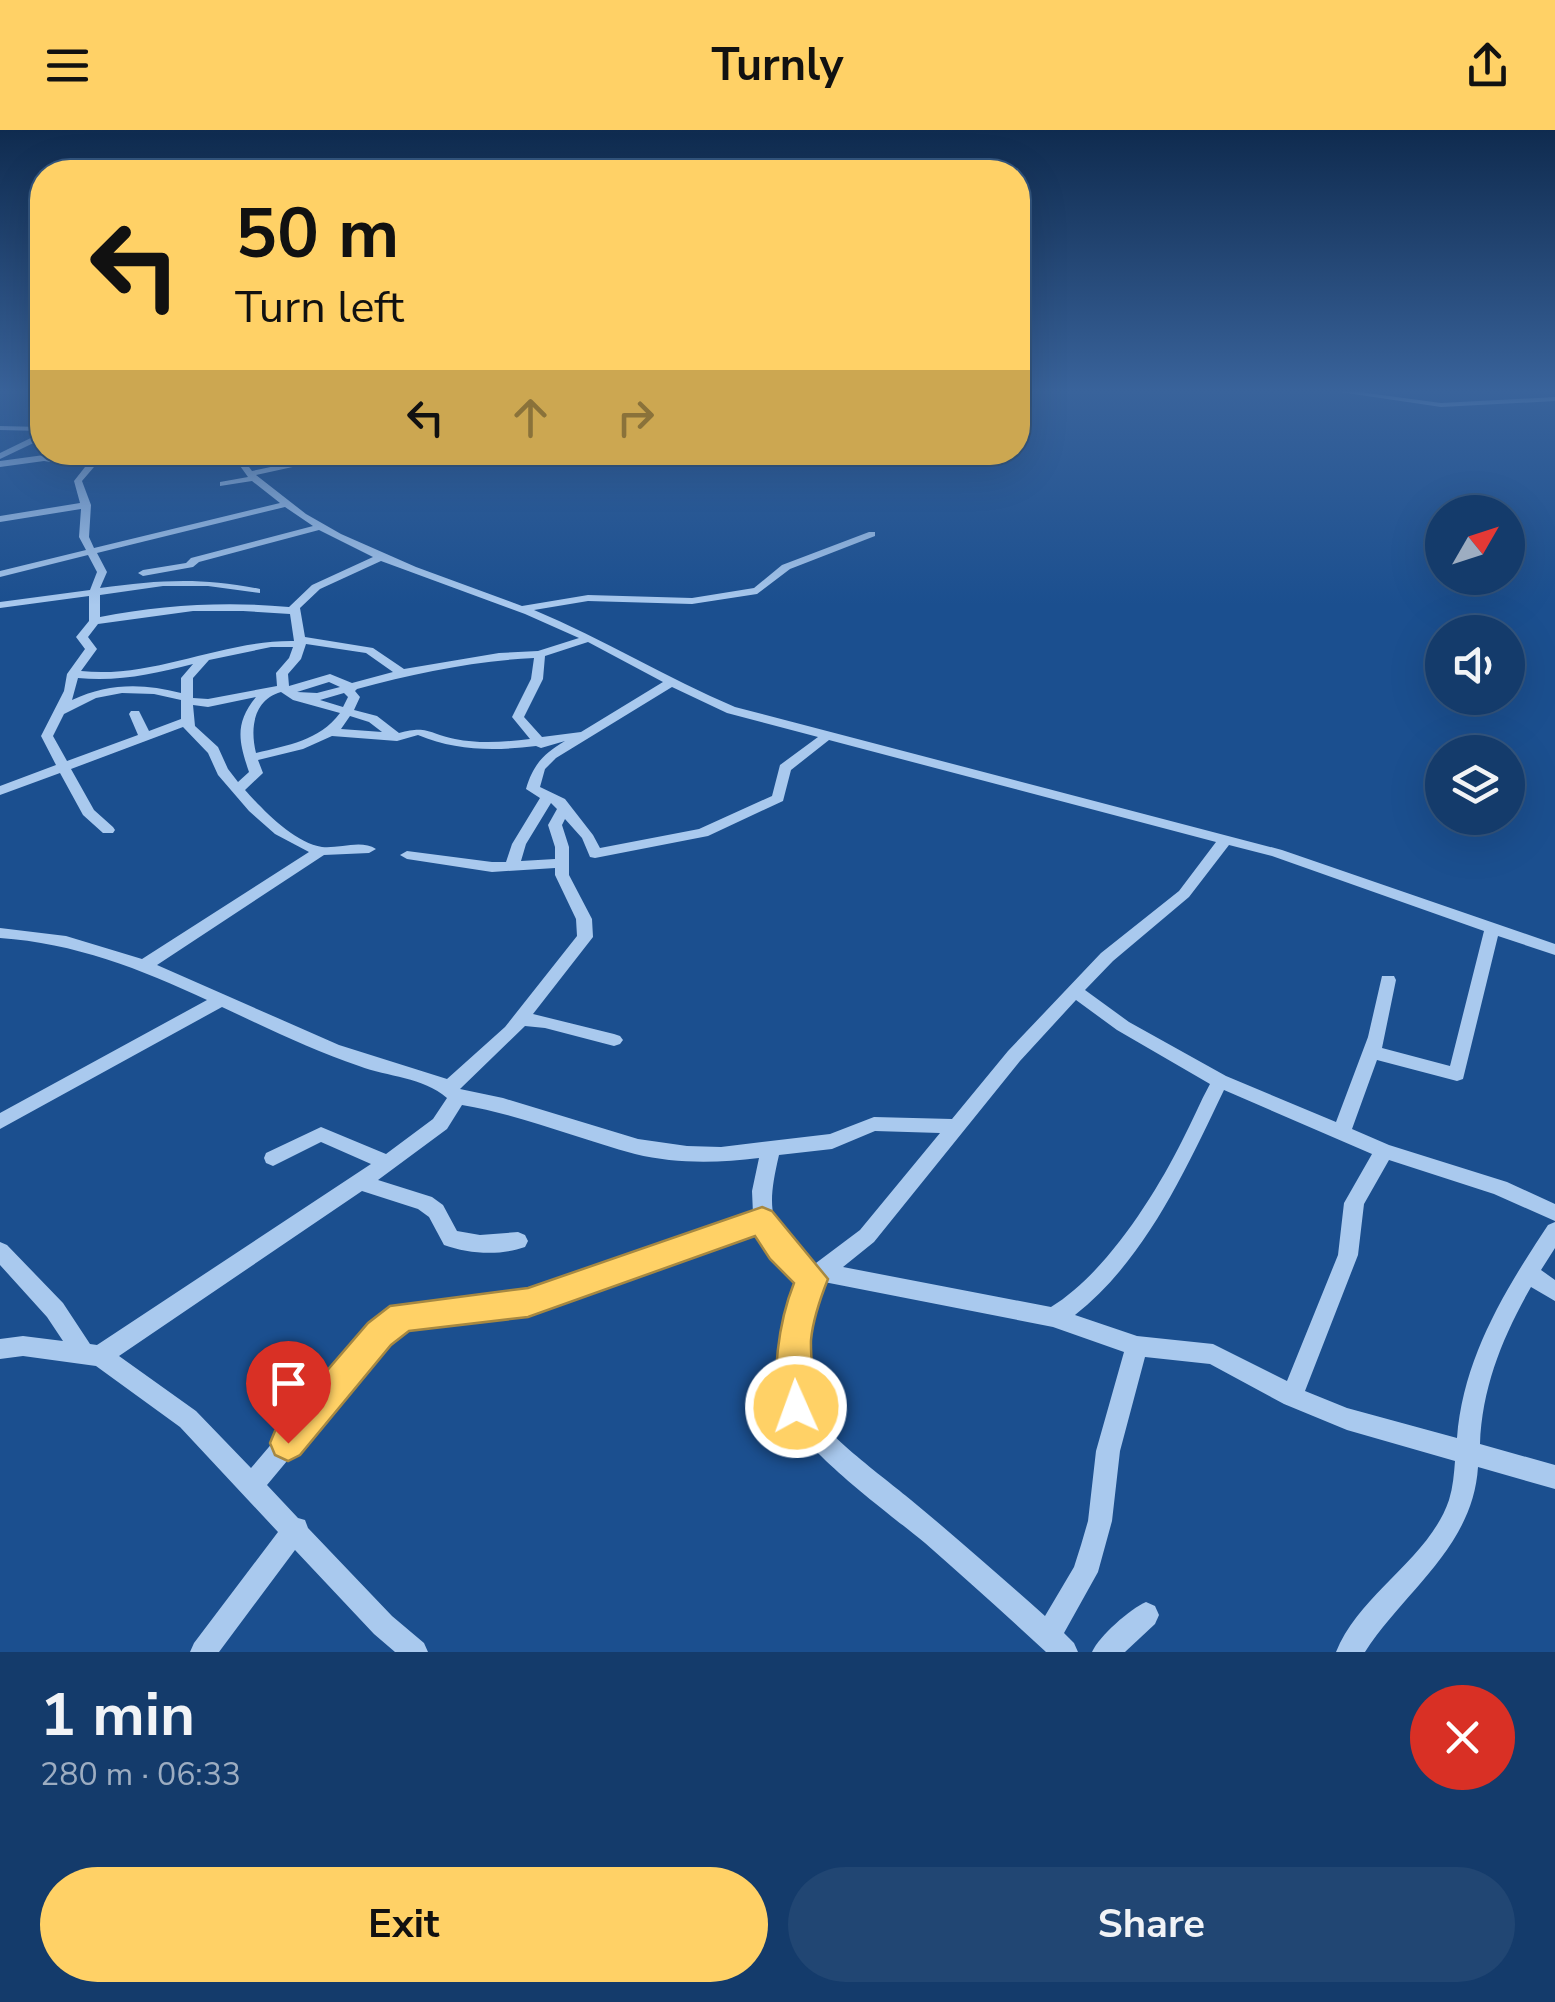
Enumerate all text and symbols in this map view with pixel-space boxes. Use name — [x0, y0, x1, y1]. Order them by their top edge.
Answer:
text: Turnly — [711, 35, 844, 96]
icon: menu — [40, 38, 95, 93]
icon: share — [1460, 38, 1515, 93]
text: 50 m — [235, 186, 399, 282]
icon: left — [70, 200, 200, 330]
text: Turn left — [235, 277, 404, 338]
icon: left — [398, 390, 453, 445]
icon: ahead — [503, 390, 558, 445]
icon: right — [608, 390, 663, 445]
north arrow — [1425, 495, 1525, 595]
map controls — [1425, 495, 1525, 835]
button: sound — [1425, 615, 1525, 715]
button: layers — [1425, 735, 1525, 835]
pin — [246, 1341, 331, 1444]
position arrow — [744, 1355, 848, 1459]
icon: arrive — [261, 1356, 316, 1411]
text: 1 min — [40, 1674, 195, 1756]
button: close — [1410, 1685, 1515, 1790]
text: 280 m · 06:33 — [40, 1753, 241, 1796]
button: Exit — [40, 1867, 768, 1982]
button: Share — [788, 1867, 1515, 1982]

